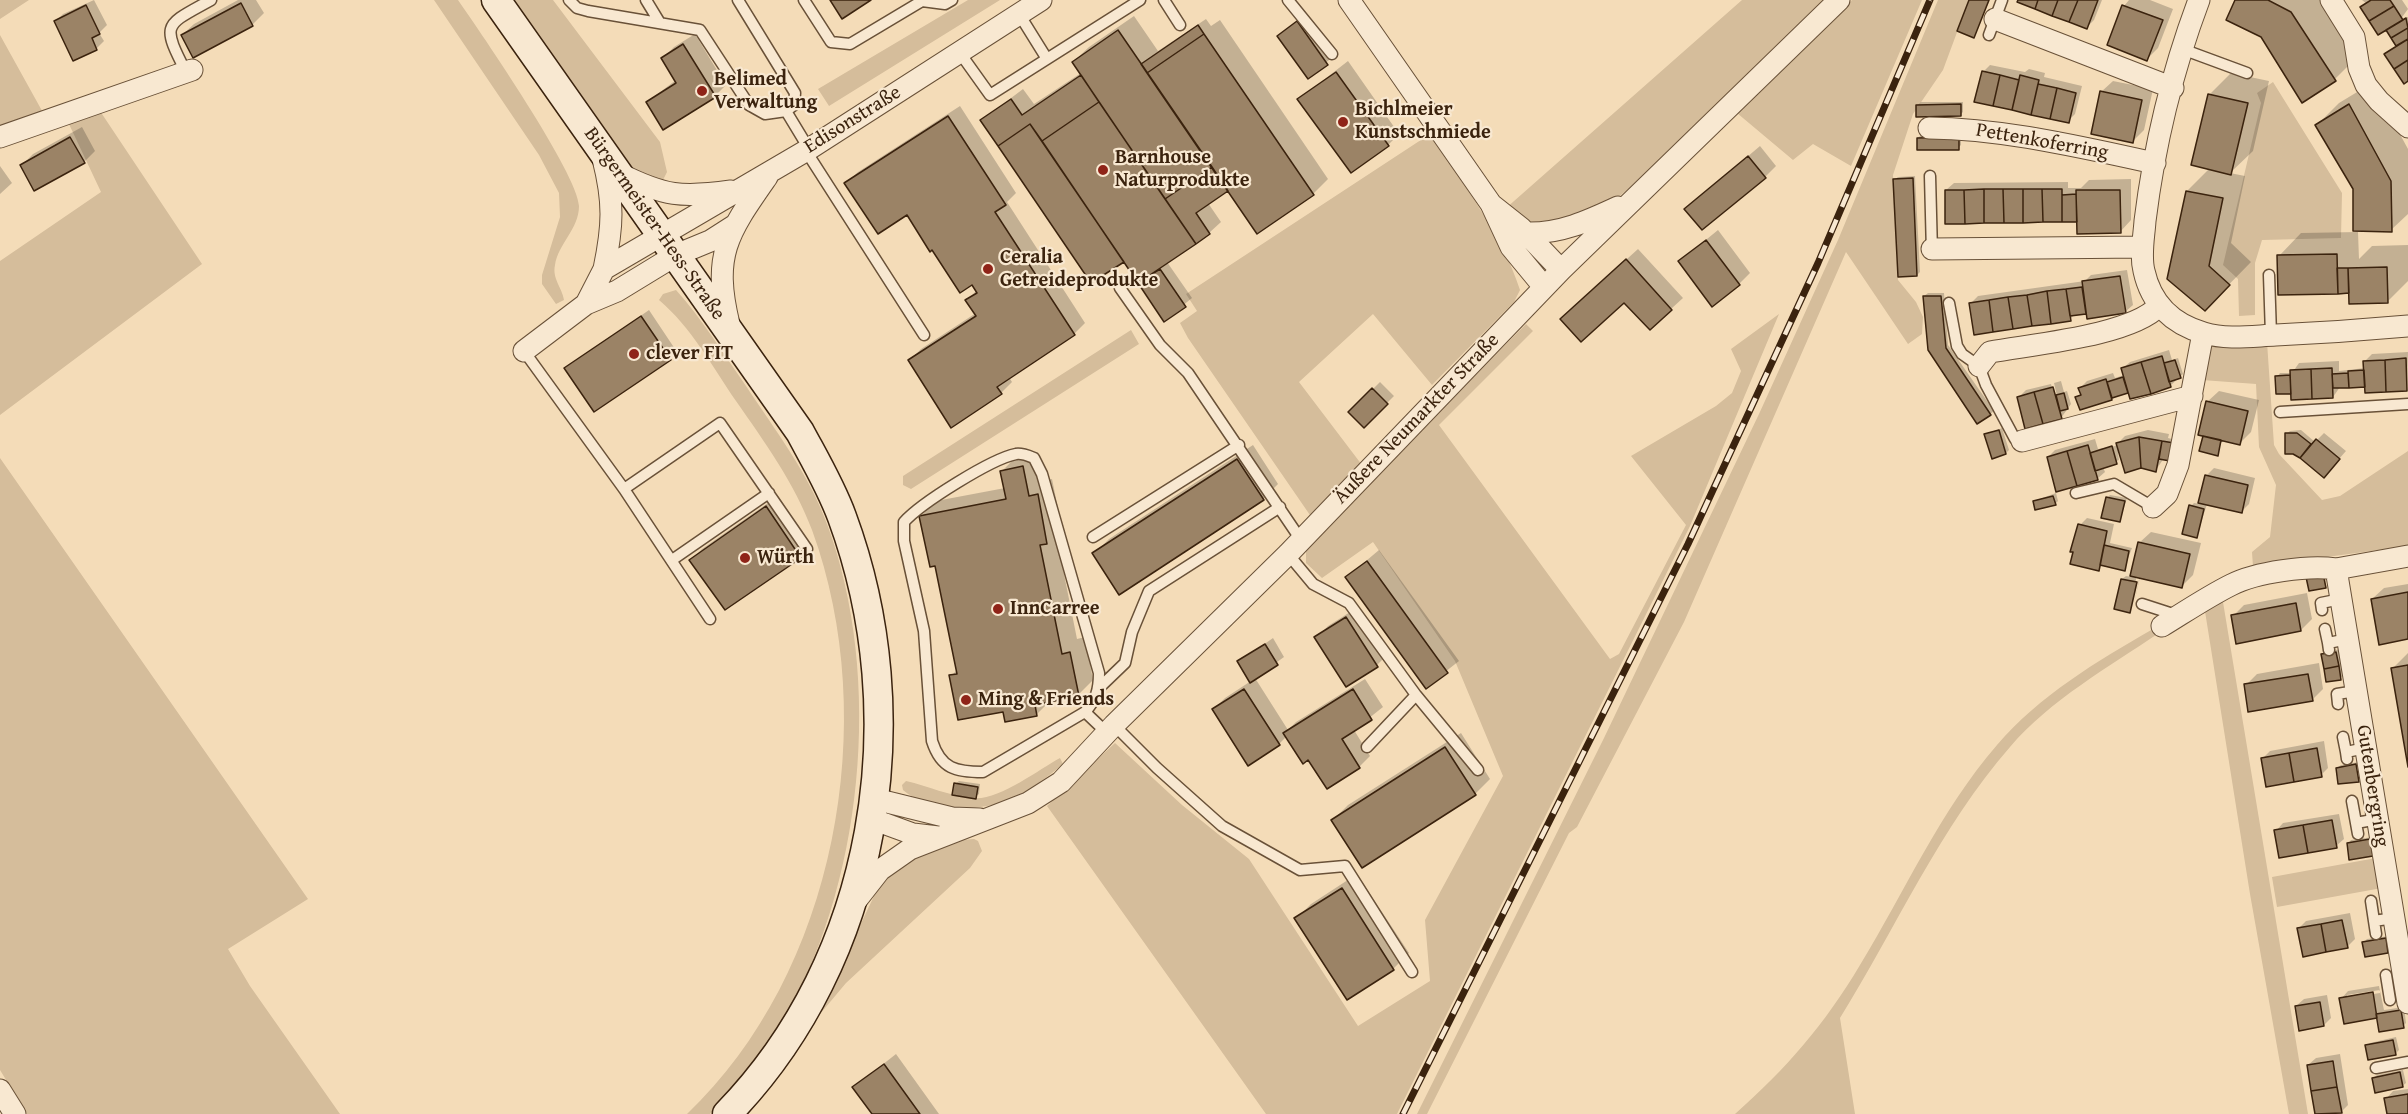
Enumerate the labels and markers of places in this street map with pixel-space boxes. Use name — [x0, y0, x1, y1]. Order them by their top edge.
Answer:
place label: Belimed Verwaltung — [714, 68, 817, 115]
marker: Belimed Verwaltung — [695, 84, 709, 98]
place label: Bichlmeier Kunstschmiede — [1355, 98, 1491, 145]
marker: Bichlmeier Kunstschmiede — [1336, 115, 1350, 129]
place label: Barnhouse Naturprodukte — [1115, 146, 1249, 193]
marker: Barnhouse Naturprodukte — [1096, 163, 1110, 177]
place label: Ceralia Getreideprodukte — [1000, 246, 1158, 293]
marker: Ceralia Getreideprodukte — [981, 262, 995, 276]
place label: clever FIT — [646, 342, 733, 366]
marker: clever FIT — [627, 347, 641, 361]
place label: Würth — [757, 546, 814, 570]
marker: Würth — [738, 551, 752, 565]
place label: InnCarree — [1010, 597, 1100, 621]
marker: InnCarree — [991, 602, 1005, 616]
place label: Ming & Friends — [978, 688, 1114, 712]
marker: Ming & Friends — [959, 693, 973, 707]

